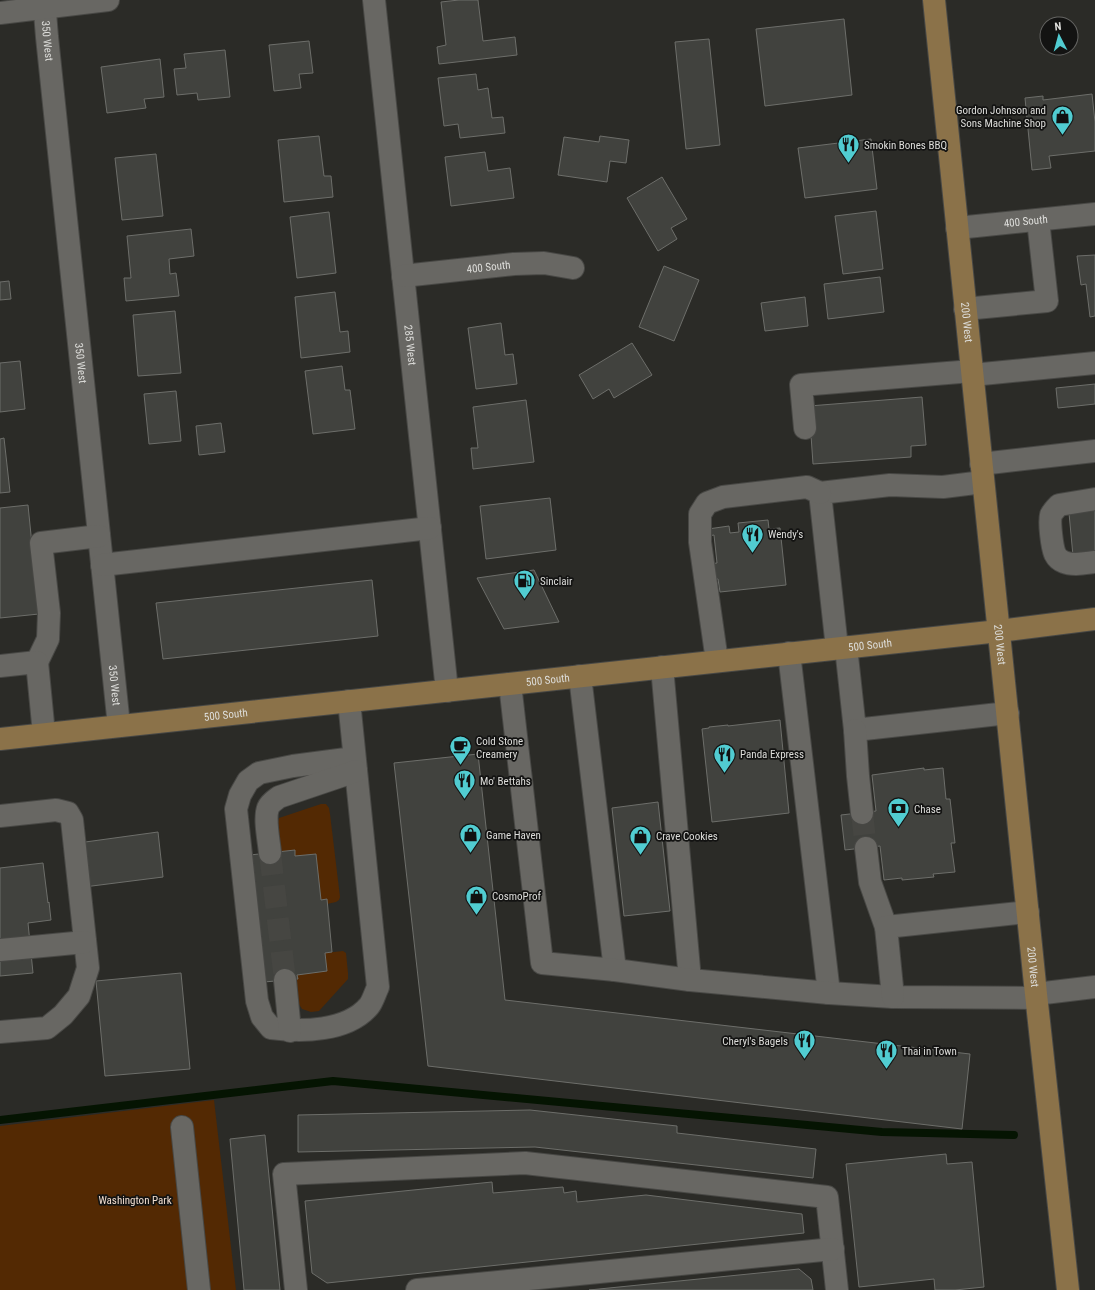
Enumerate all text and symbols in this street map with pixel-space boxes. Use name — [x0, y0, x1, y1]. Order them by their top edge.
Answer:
north arrow — [1039, 16, 1079, 56]
street label: 350 West — [39, 20, 56, 62]
text: N — [1054, 20, 1062, 33]
shop icon: Gordon Johnson and Sons Machine Shop — [1049, 103, 1075, 136]
place label: Gordon Johnson and Sons Machine Shop — [956, 104, 1046, 130]
restaurant icon: Smokin Bones BBQ — [835, 132, 861, 165]
place label: Smokin Bones BBQ — [864, 139, 947, 152]
street label: 400 South — [1003, 212, 1048, 230]
street label: 400 South — [466, 258, 511, 276]
street label: 200 West — [959, 301, 976, 343]
street label: 285 West — [402, 324, 419, 366]
street label: 350 West — [73, 342, 90, 384]
restaurant icon: Wendy's — [739, 521, 765, 554]
place label: Wendy's — [768, 528, 803, 541]
fuel station icon: Sinclair — [512, 568, 538, 601]
place label: Sinclair — [540, 575, 573, 588]
street label: 200 West — [992, 624, 1009, 665]
street label: 500 South — [847, 636, 893, 654]
street label: 350 West — [106, 665, 123, 706]
street label: 500 South — [525, 671, 570, 689]
street label: 500 South — [203, 706, 248, 723]
cafe icon: Cold Stone Creamery — [448, 734, 474, 767]
place label: Cold Stone Creamery — [476, 735, 523, 761]
restaurant icon: Panda Express — [711, 741, 737, 774]
place label: Panda Express — [740, 748, 804, 761]
restaurant icon: Mo' Bettahs — [452, 768, 478, 801]
place label: Mo' Bettahs — [480, 775, 531, 788]
bank icon: Chase — [885, 796, 911, 829]
place label: Chase — [914, 803, 941, 816]
shop icon: Game Haven — [458, 822, 484, 855]
shop icon: Crave Cookies — [628, 823, 654, 856]
place label: Game Haven — [486, 829, 541, 842]
place label: Crave Cookies — [656, 830, 718, 843]
shop icon: CosmoProf — [463, 883, 489, 916]
place label: CosmoProf — [492, 890, 541, 903]
street label: 200 West — [1025, 946, 1042, 988]
restaurant icon: Cheryl's Bagels — [791, 1028, 817, 1061]
place label: Cheryl's Bagels — [722, 1035, 788, 1048]
restaurant icon: Thai in Town — [873, 1038, 899, 1071]
place label: Thai in Town — [902, 1045, 957, 1058]
park label: Washington Park — [98, 1194, 172, 1207]

